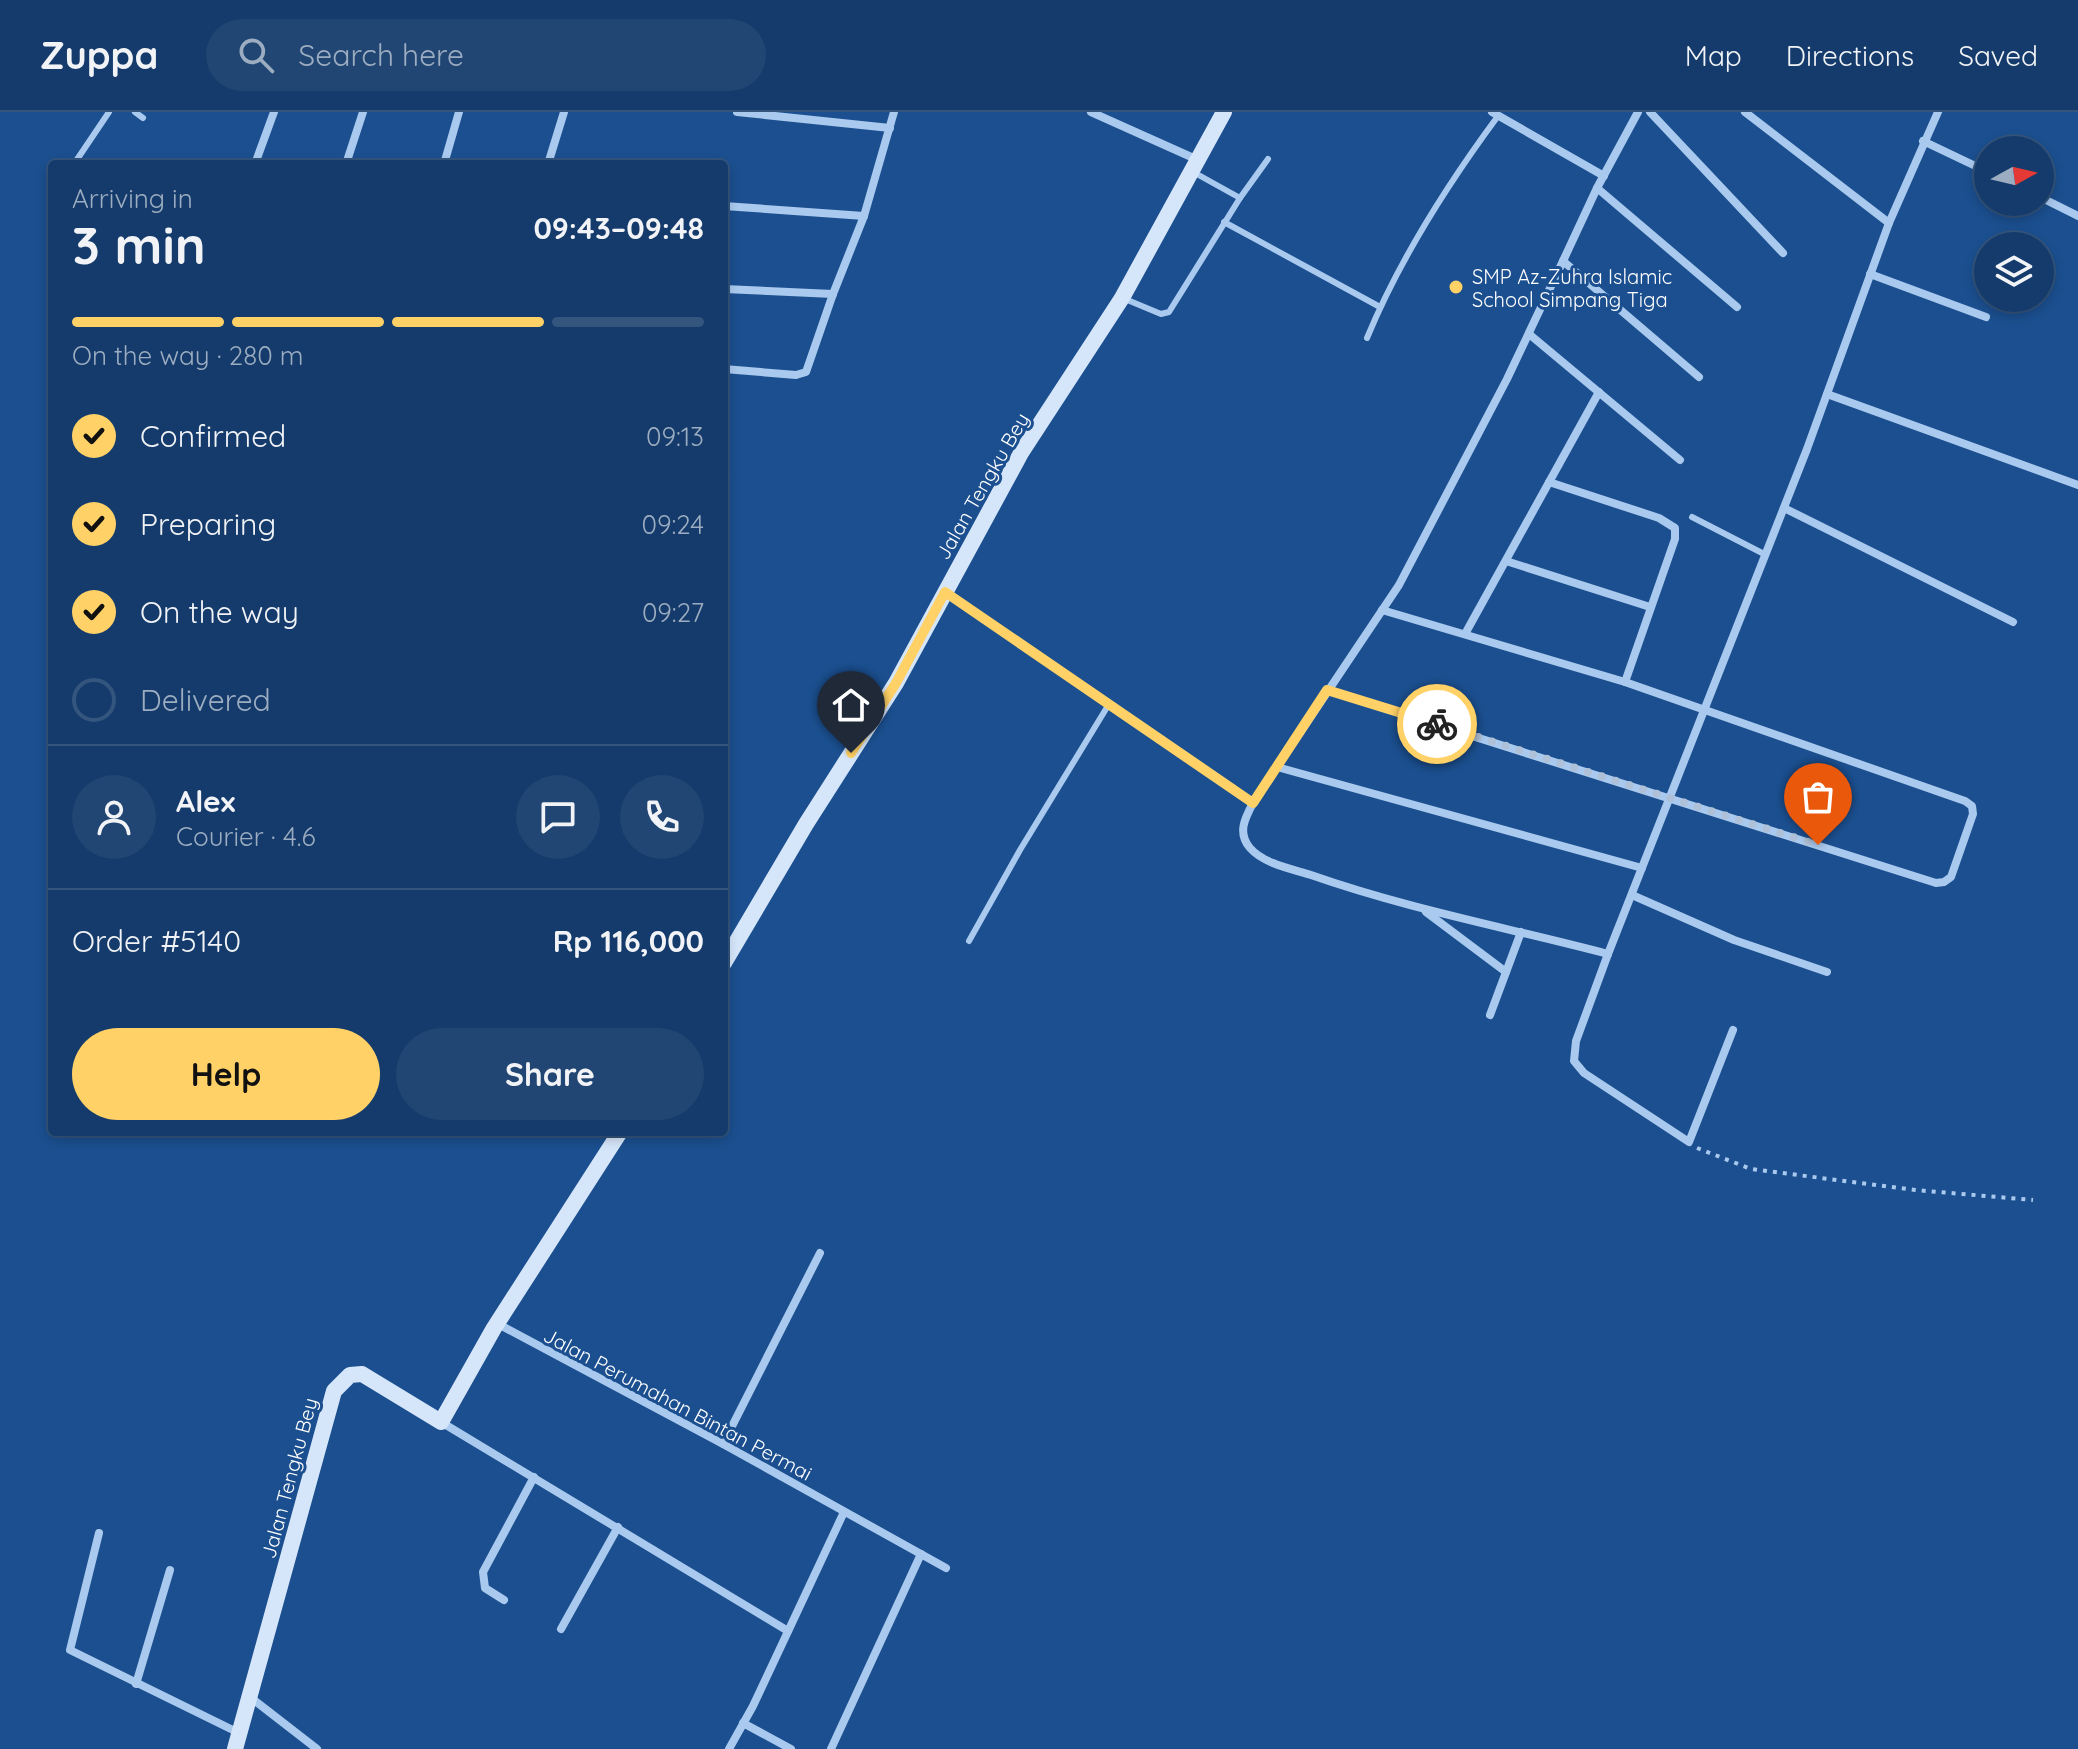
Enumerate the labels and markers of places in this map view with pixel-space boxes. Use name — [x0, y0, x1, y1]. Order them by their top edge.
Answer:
place label: SMP Az-Zuhra Islamic School Simpang Tiga — [1472, 264, 1672, 312]
marker: SMP Az-Zuhra Islamic School Simpang Tiga — [1447, 278, 1465, 296]
pin — [817, 671, 885, 753]
pin — [1784, 763, 1852, 845]

